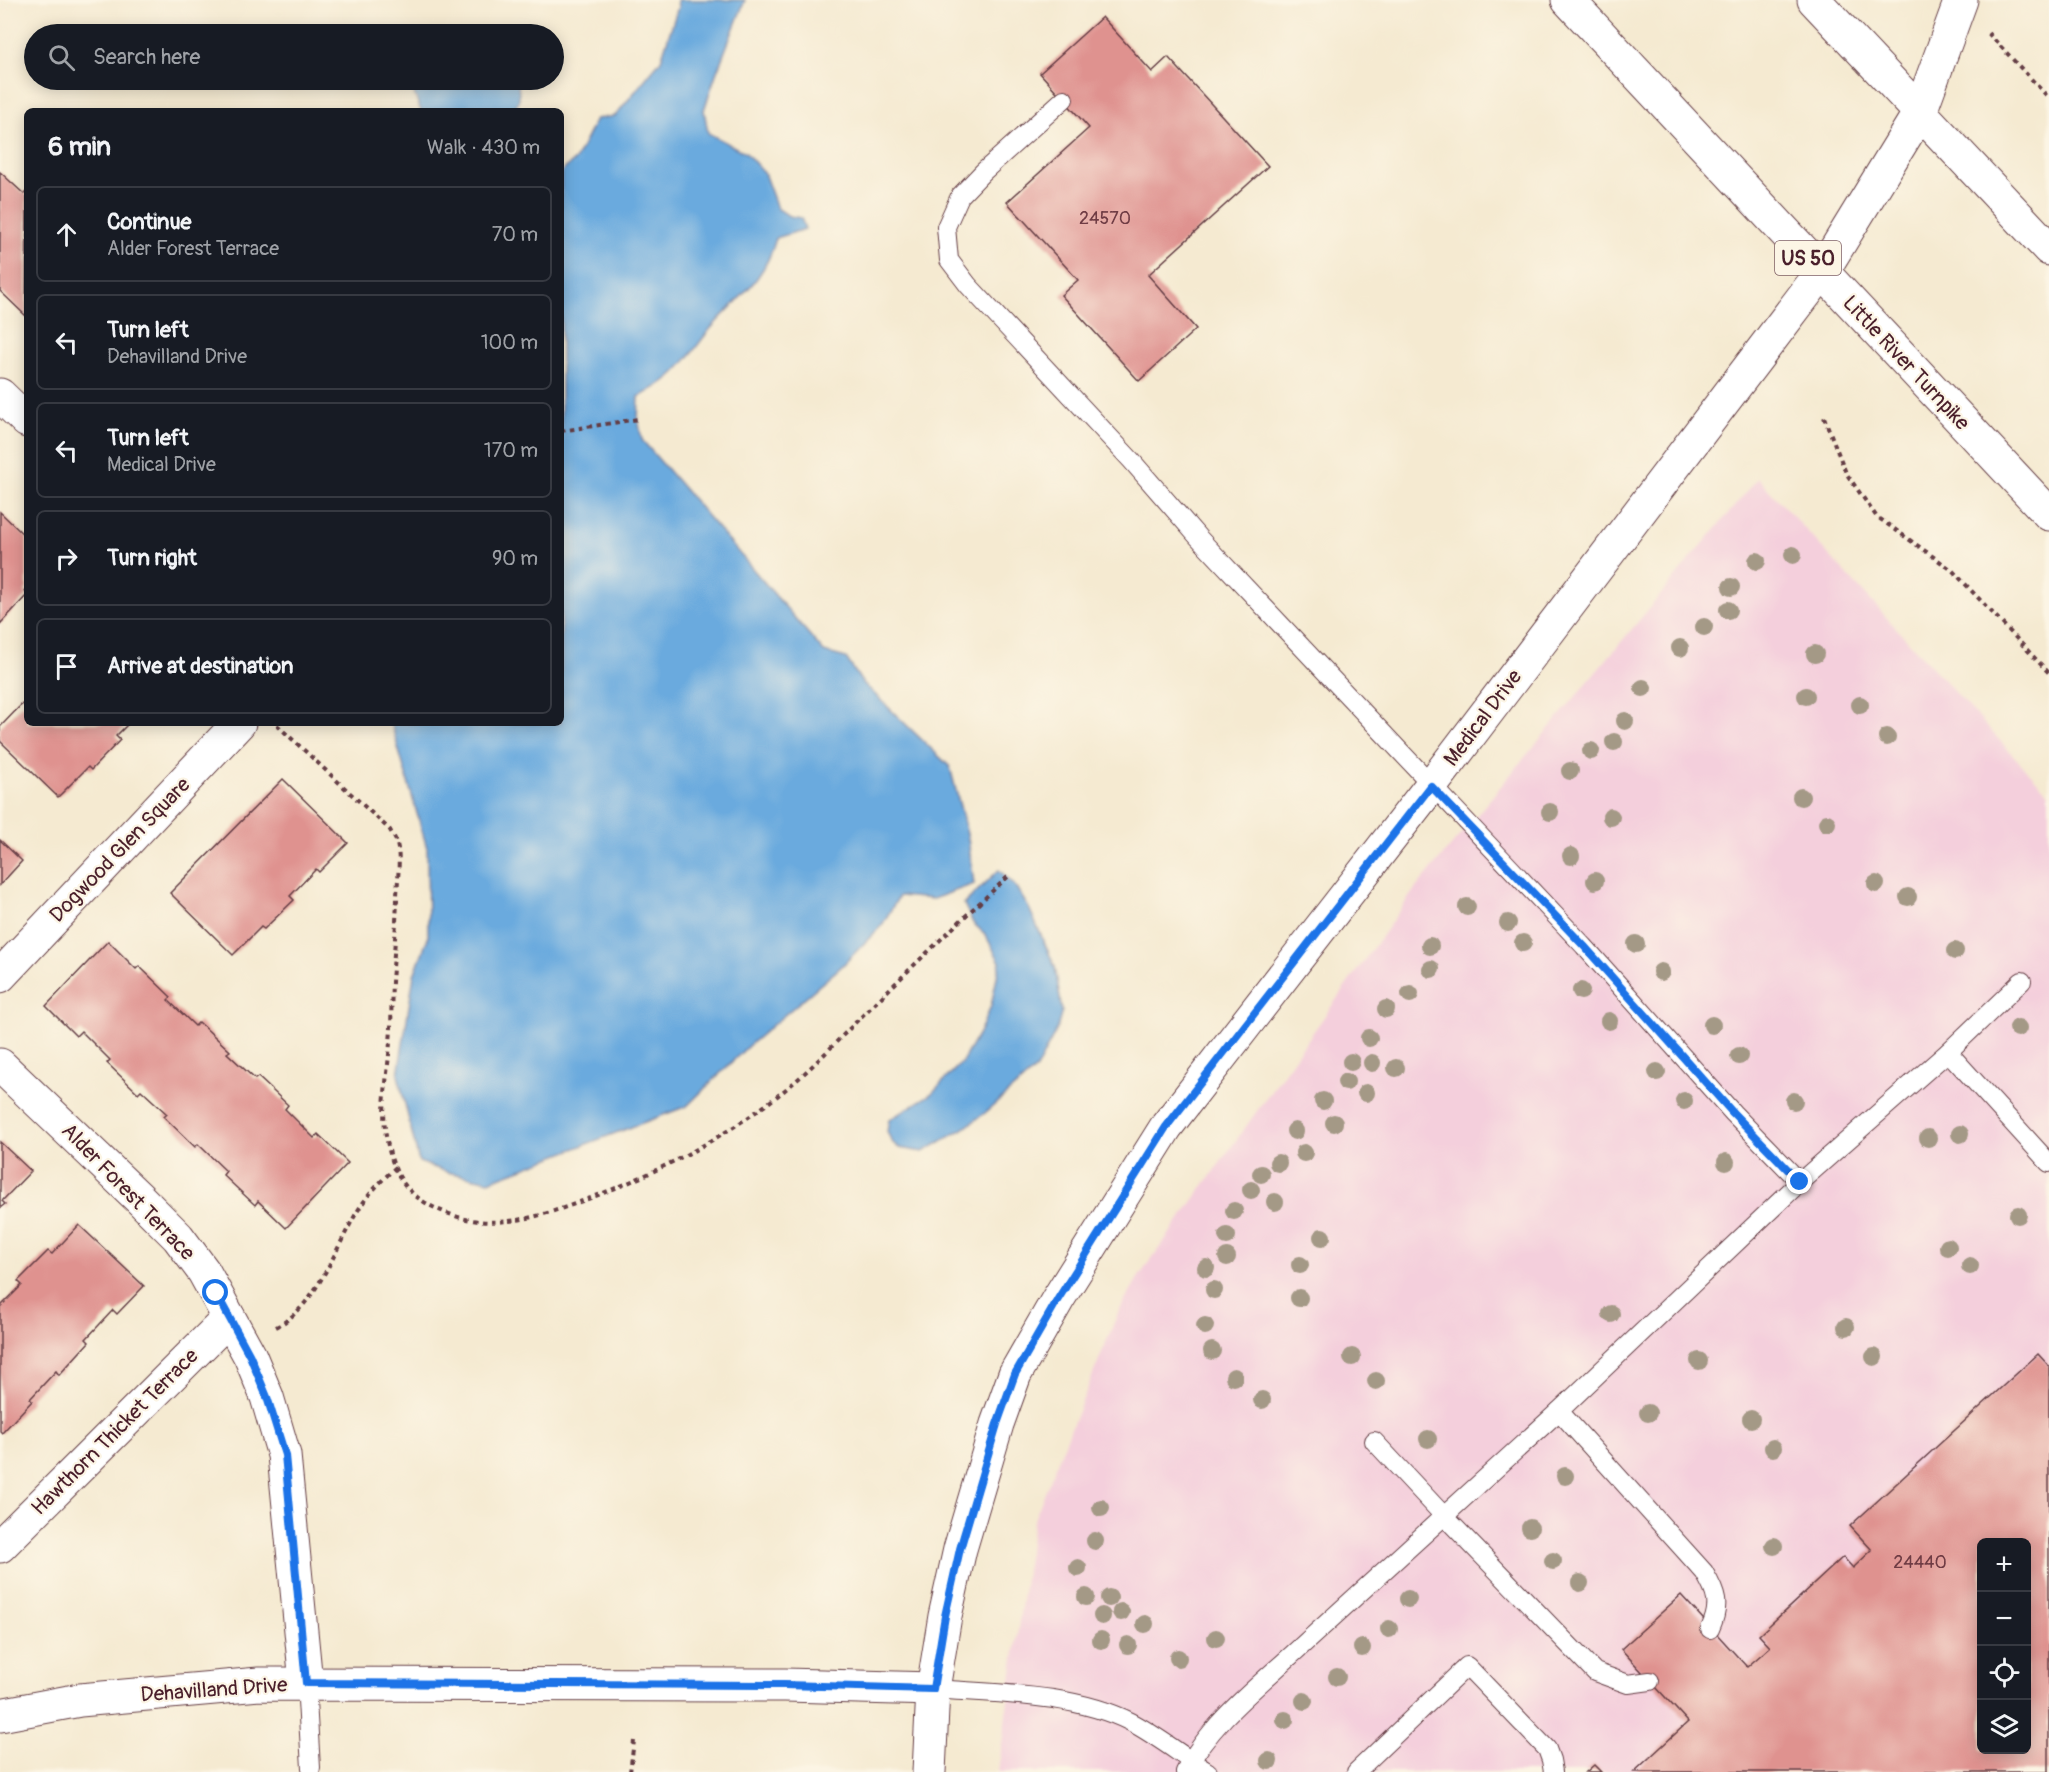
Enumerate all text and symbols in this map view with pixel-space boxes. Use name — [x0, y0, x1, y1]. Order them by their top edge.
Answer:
search box — [24, 24, 564, 90]
icon: search — [45, 41, 78, 74]
text: Search here — [93, 43, 200, 71]
text: 6 min — [48, 131, 111, 163]
text: Walk · 430 m — [427, 135, 540, 160]
house number: 24570 — [1079, 207, 1131, 230]
text: Continue — [107, 208, 191, 236]
icon: ahead — [50, 218, 83, 251]
text: 70 m — [492, 222, 538, 247]
text: Alder Forest Terrace — [107, 236, 279, 261]
road number: US 50 — [1775, 241, 1841, 275]
street label: Little River Turnpike — [1837, 290, 1976, 437]
text: Turn left — [107, 316, 189, 344]
icon: left — [50, 326, 83, 359]
text: 100 m — [481, 330, 538, 355]
text: Dehavilland Drive — [107, 344, 247, 369]
text: Turn left — [107, 424, 189, 452]
icon: left — [50, 434, 83, 467]
text: 170 m — [484, 438, 538, 463]
text: Medical Drive — [107, 452, 216, 477]
icon: right — [50, 542, 83, 575]
text: Turn right — [107, 544, 197, 572]
text: 90 m — [492, 546, 538, 571]
icon: arrive — [50, 650, 83, 683]
text: Arrive at destination — [107, 652, 293, 680]
street label: Medical Drive — [1438, 664, 1529, 772]
street label: Dogwood Glen Square — [44, 771, 197, 928]
street label: Alder Forest Terrace — [55, 1118, 201, 1267]
route end — [1786, 1168, 1812, 1194]
route start — [202, 1279, 228, 1305]
street label: Hawthorn Thicket Terrace — [26, 1342, 205, 1521]
map controls — [1977, 1538, 2031, 1754]
button: + — [1977, 1538, 2031, 1592]
house number: 24440 — [1893, 1551, 1947, 1574]
button: − — [1977, 1592, 2031, 1646]
button: locate — [1977, 1646, 2031, 1700]
street label: Dehavilland Drive — [140, 1671, 289, 1709]
button: layers — [1977, 1700, 2031, 1754]

